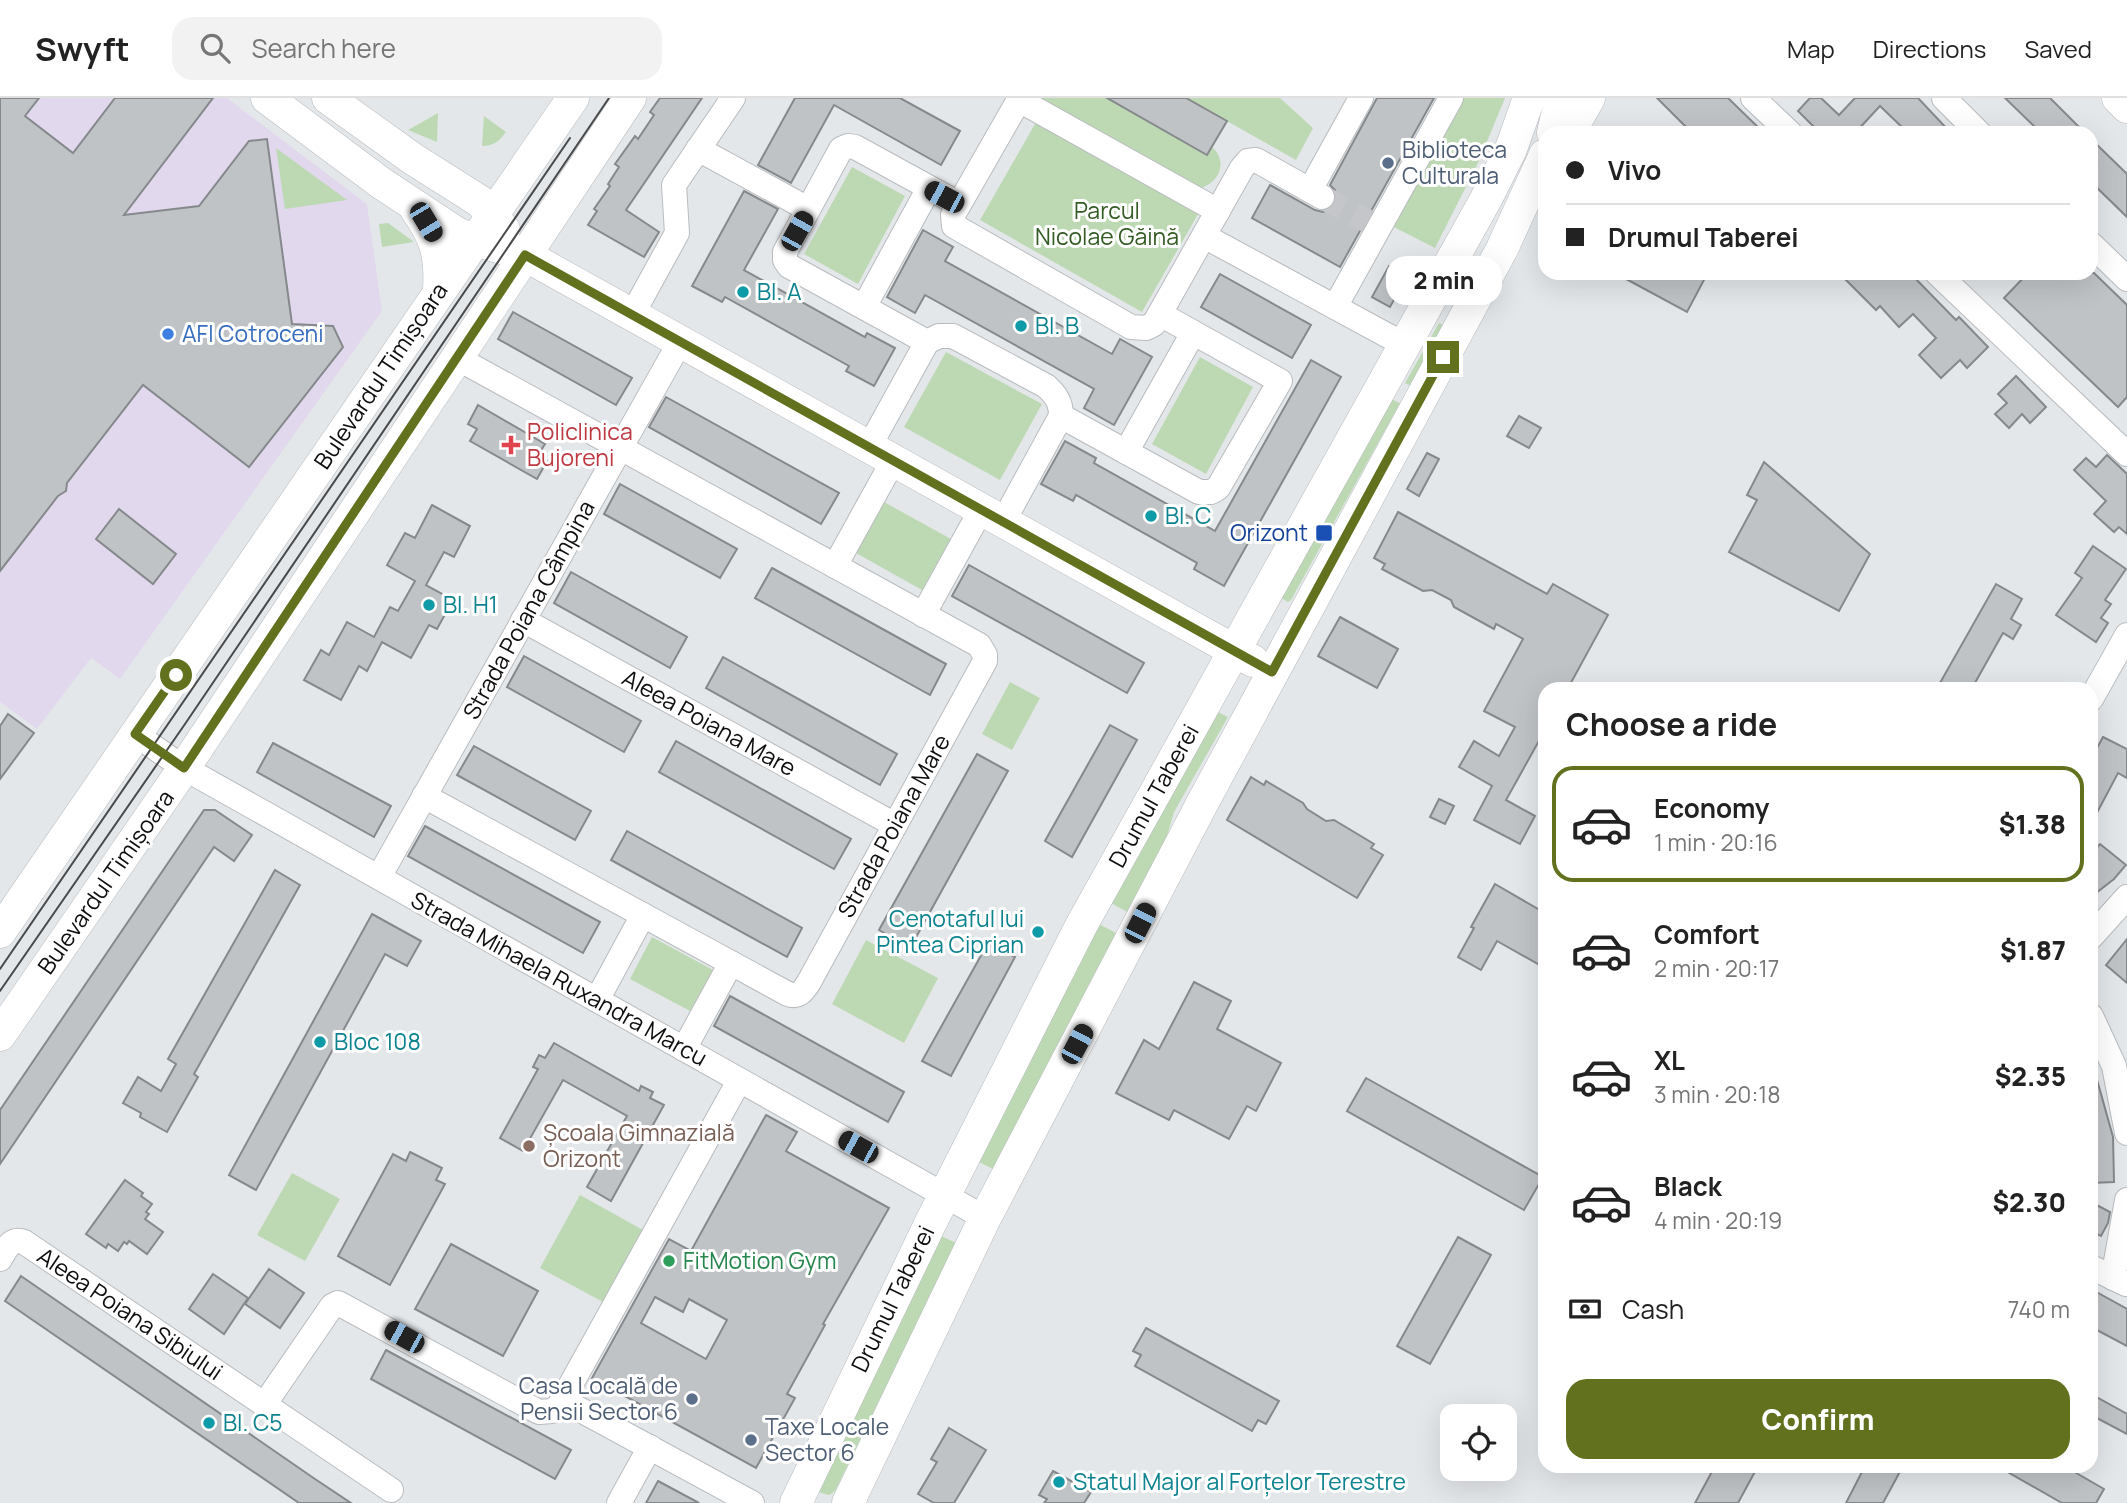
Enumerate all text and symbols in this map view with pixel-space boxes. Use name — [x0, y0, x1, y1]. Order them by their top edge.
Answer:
search box — [172, 17, 662, 80]
text: Swyft — [35, 26, 130, 71]
icon: search — [196, 29, 234, 67]
text: Search here — [252, 30, 396, 66]
text: Map — [1787, 32, 1835, 65]
text: Directions — [1873, 32, 1986, 65]
text: Saved — [2024, 32, 2092, 65]
place label: Biblioteca Culturala — [1402, 133, 1507, 191]
text: Vivo — [1608, 152, 1661, 188]
marker: Biblioteca Culturala — [1380, 155, 1396, 171]
car — [921, 178, 968, 216]
park label: Parcul Nicolae Găină — [1035, 194, 1179, 252]
car — [407, 199, 446, 245]
car — [778, 208, 817, 254]
text: Drumul Taberei — [1608, 219, 1799, 255]
callout: 2 min — [1385, 256, 1501, 304]
text: 2 min — [1414, 264, 1475, 296]
place label: Bl. A — [757, 275, 802, 307]
street label: Bulevardul Timișoara — [306, 276, 454, 475]
marker: Bl. A — [735, 284, 751, 300]
place label: Bl. B — [1035, 309, 1079, 341]
place label: AFI Cotroceni — [182, 317, 324, 349]
marker: Bl. B — [1013, 318, 1029, 334]
marker: AFI Cotroceni — [160, 326, 176, 342]
route end — [1427, 341, 1459, 373]
place label: Policlinica Bujoreni — [527, 415, 633, 473]
marker: Policlinica Bujoreni — [501, 435, 521, 455]
street label: Strada Poiana Câmpina — [455, 494, 602, 725]
place label: Bl. C — [1165, 499, 1211, 531]
marker: Bl. C — [1143, 508, 1159, 524]
place label: Orizont — [1230, 516, 1308, 548]
marker: Orizont — [1314, 523, 1334, 543]
place label: Bl. H1 — [443, 588, 498, 620]
marker: Bl. H1 — [421, 597, 437, 613]
route start — [160, 659, 192, 691]
street label: Aleea Poiana Mare — [617, 661, 802, 783]
text: Choose a ride — [1566, 702, 1777, 746]
street label: Drumul Taberei — [1101, 718, 1206, 873]
street label: Strada Poiana Mare — [829, 728, 957, 923]
street label: Bulevardul Timișoara — [29, 783, 181, 980]
text: Economy — [1654, 790, 1769, 826]
icon: car — [1570, 793, 1633, 856]
text: $1.38 — [1999, 806, 2066, 842]
text: 1 min · 20:16 — [1654, 826, 1778, 858]
street label: Strada Mihaela Ruxandra Marcu — [406, 883, 713, 1073]
car — [1122, 900, 1159, 946]
place label: Cenotaful lui Pintea Ciprian — [876, 902, 1024, 960]
text: Comfort — [1654, 916, 1760, 952]
icon: car — [1570, 919, 1633, 982]
marker: Cenotaful lui Pintea Ciprian — [1030, 924, 1046, 940]
text: $1.87 — [2000, 932, 2066, 968]
text: 2 min · 20:17 — [1654, 952, 1779, 984]
car — [1058, 1021, 1097, 1067]
place label: Bloc 108 — [334, 1025, 421, 1057]
marker: Bloc 108 — [312, 1034, 328, 1050]
text: XL — [1654, 1042, 1685, 1078]
icon: car — [1570, 1045, 1633, 1108]
text: $2.35 — [1995, 1058, 2066, 1094]
text: 3 min · 20:18 — [1654, 1078, 1781, 1110]
place label: Școala Gimnazială Orizont — [543, 1116, 735, 1174]
car — [835, 1128, 882, 1166]
marker: Școala Gimnazială Orizont — [521, 1138, 537, 1154]
text: Black — [1654, 1168, 1722, 1204]
icon: car — [1570, 1171, 1633, 1234]
text: $2.30 — [1992, 1184, 2066, 1220]
text: 4 min · 20:19 — [1654, 1204, 1782, 1236]
street label: Drumul Taberei — [843, 1220, 941, 1377]
street label: Aleea Poiana Sibiului — [32, 1239, 230, 1387]
place label: FitMotion Gym — [683, 1244, 836, 1276]
marker: FitMotion Gym — [661, 1253, 677, 1269]
icon: cash — [1566, 1290, 1604, 1328]
text: Cash — [1622, 1291, 1684, 1327]
text: 740 m — [2008, 1293, 2070, 1325]
car — [381, 1318, 428, 1356]
place label: Casa Locală de Pensii Sector 6 — [519, 1369, 678, 1427]
button: Confirm — [1566, 1379, 2070, 1459]
marker: Casa Locală de Pensii Sector 6 — [684, 1391, 700, 1407]
map controls — [1440, 1404, 1517, 1481]
button: locate — [1440, 1404, 1517, 1481]
place label: Bl. C5 — [223, 1406, 283, 1438]
place label: Taxe Locale Sector 6 — [765, 1410, 889, 1468]
marker: Bl. C5 — [201, 1415, 217, 1431]
marker: Taxe Locale Sector 6 — [743, 1432, 759, 1448]
place label: Statul Major al Forțelor Terestre — [1073, 1465, 1406, 1497]
marker: Statul Major al Forțelor Terestre — [1051, 1474, 1067, 1490]

